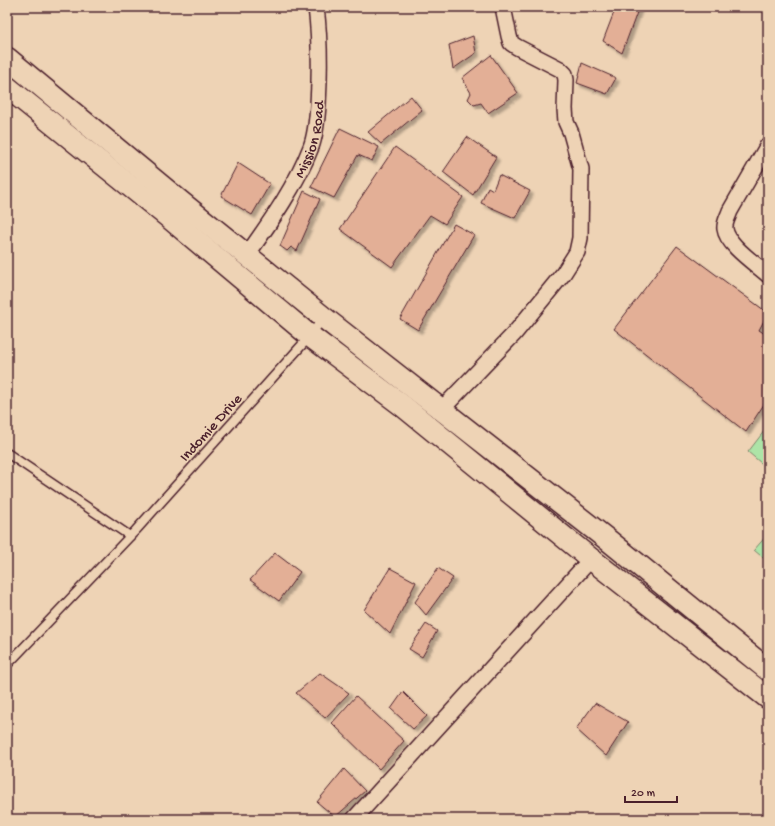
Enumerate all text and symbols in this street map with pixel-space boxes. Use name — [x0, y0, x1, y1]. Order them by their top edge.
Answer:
street label: Mission Road — [291, 99, 329, 182]
street label: Indomie Drive — [176, 390, 247, 466]
scale bar — [625, 778, 677, 804]
text: 20 m — [631, 787, 656, 801]

